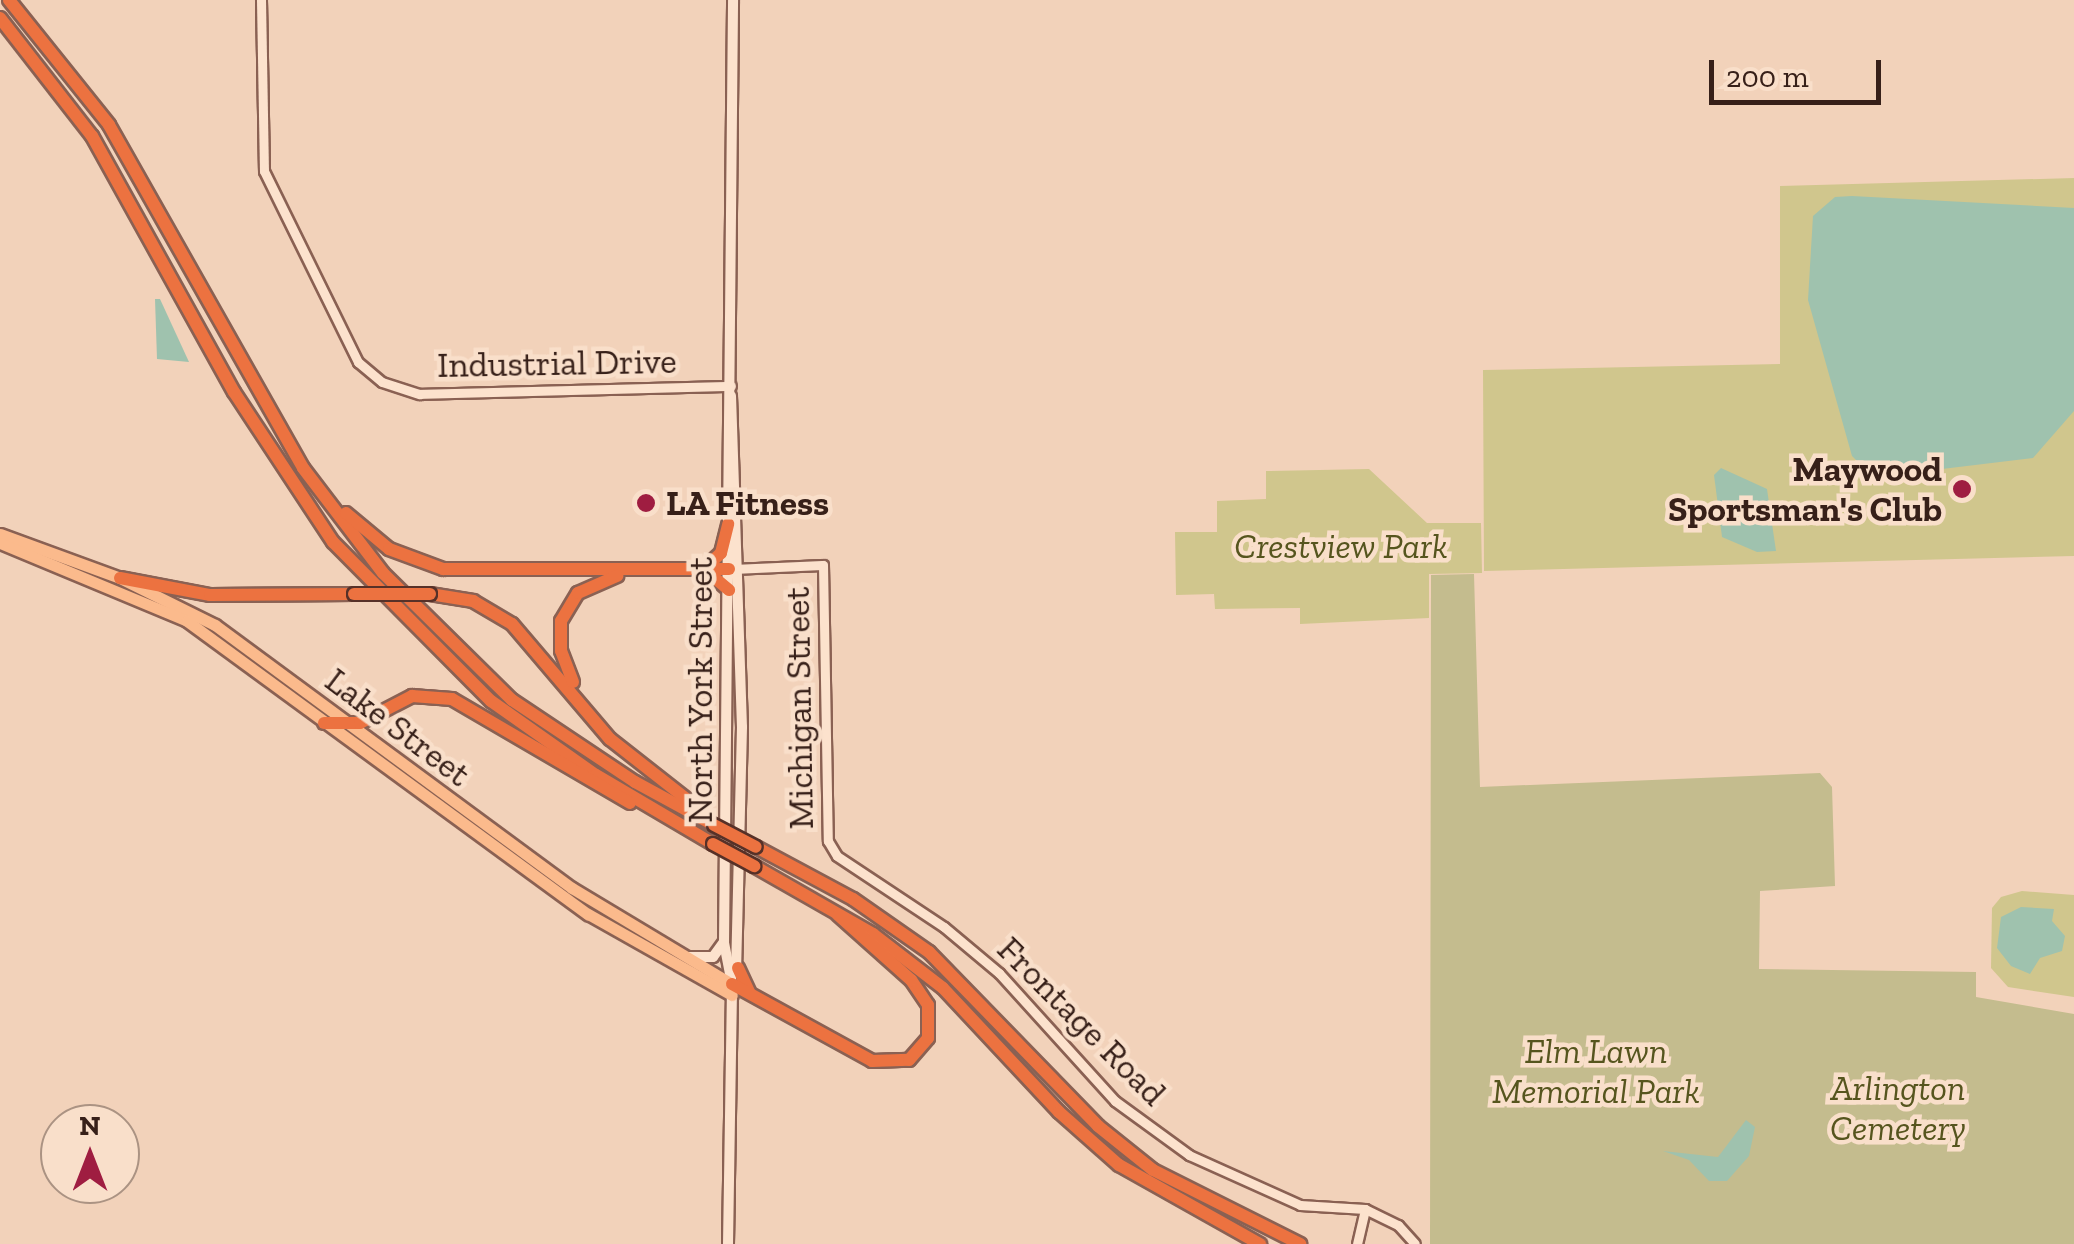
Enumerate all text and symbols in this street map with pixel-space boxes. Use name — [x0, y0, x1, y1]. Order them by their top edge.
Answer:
scale bar — [1714, 40, 1886, 102]
text: 200 m — [1726, 59, 1809, 95]
street label: Industrial Drive — [437, 340, 677, 386]
place label: Maywood Sportsman's Club — [1668, 448, 1942, 530]
marker: Maywood Sportsman's Club — [1951, 478, 1973, 500]
place label: LA Fitness — [666, 482, 830, 524]
marker: LA Fitness — [635, 492, 657, 514]
park label: Crestview Park — [1234, 525, 1448, 567]
street label: North York Street — [679, 556, 721, 824]
street label: Michigan Street — [776, 586, 822, 830]
street label: Lake Street — [317, 659, 479, 795]
street label: Frontage Road — [989, 928, 1175, 1114]
park label: Elm Lawn Memorial Park — [1492, 1030, 1700, 1112]
park label: Arlington Cemetery — [1830, 1067, 1966, 1149]
north arrow — [40, 1104, 140, 1204]
text: N — [79, 1109, 101, 1142]

